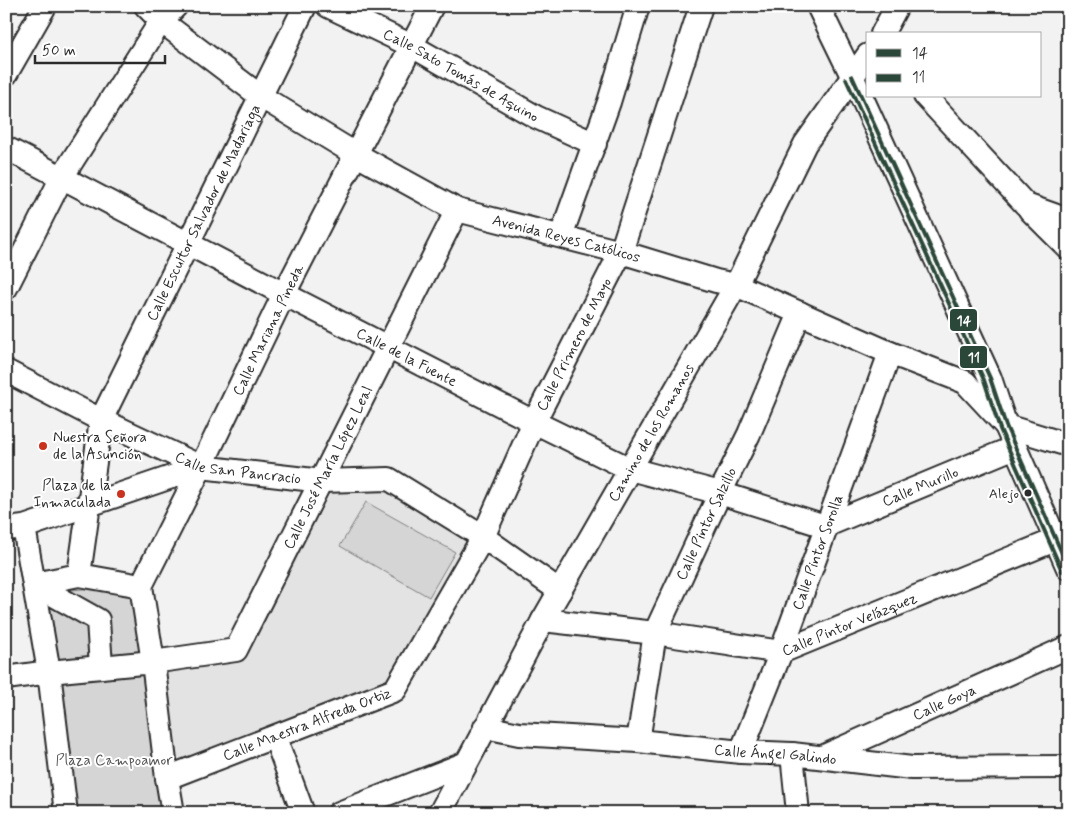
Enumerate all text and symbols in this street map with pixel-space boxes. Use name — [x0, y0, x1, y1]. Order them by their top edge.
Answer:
street label: Calle Sato Tomás de Aquino — [380, 25, 542, 127]
scale bar — [35, 32, 165, 64]
legend — [866, 32, 1042, 98]
text: 50 m — [42, 41, 76, 61]
text: 14 — [912, 44, 928, 64]
text: 11 — [912, 68, 925, 88]
street label: Calle Escultor Salvador de Madariaga — [142, 101, 266, 325]
street label: Avenida Reyes Católicos — [490, 210, 643, 268]
street label: Calle Mariana Pineda — [228, 261, 310, 399]
street label: Calle Primero de Mayo — [532, 275, 617, 415]
line badge: 14 — [949, 308, 978, 332]
text: 14 — [957, 312, 972, 330]
street label: Calle de la Fuente — [352, 324, 460, 392]
line badge: 11 — [959, 345, 988, 369]
text: 11 — [968, 349, 980, 367]
street label: Camino de los Romanos — [604, 360, 700, 506]
street label: Calle José María López Leal — [279, 383, 378, 553]
place label: Nuestra Señora de la Asunción — [53, 428, 147, 465]
marker: Nuestra Señora de la Asunción — [37, 440, 49, 452]
street label: Calle San Pancracio — [172, 447, 302, 489]
street label: Calle Murillo — [879, 463, 962, 512]
street label: Calle Pintor Salzillo — [672, 464, 742, 584]
place label: Plaza de la Inmaculada — [33, 476, 111, 513]
place label: Alejo — [989, 485, 1019, 503]
marker: Plaza de la Inmaculada — [115, 488, 127, 500]
marker: Alejo — [1023, 488, 1033, 498]
street label: Calle Pintor Sorolla — [788, 492, 849, 613]
street label: Calle Pintor Velázquez — [779, 588, 921, 662]
street label: Calle Goya — [910, 680, 980, 726]
street label: Calle Maestra Alfreda Ortiz — [220, 683, 394, 766]
street label: Calle Ángel Galindo — [713, 740, 838, 770]
park label: Plaza Campoamor — [56, 751, 173, 771]

